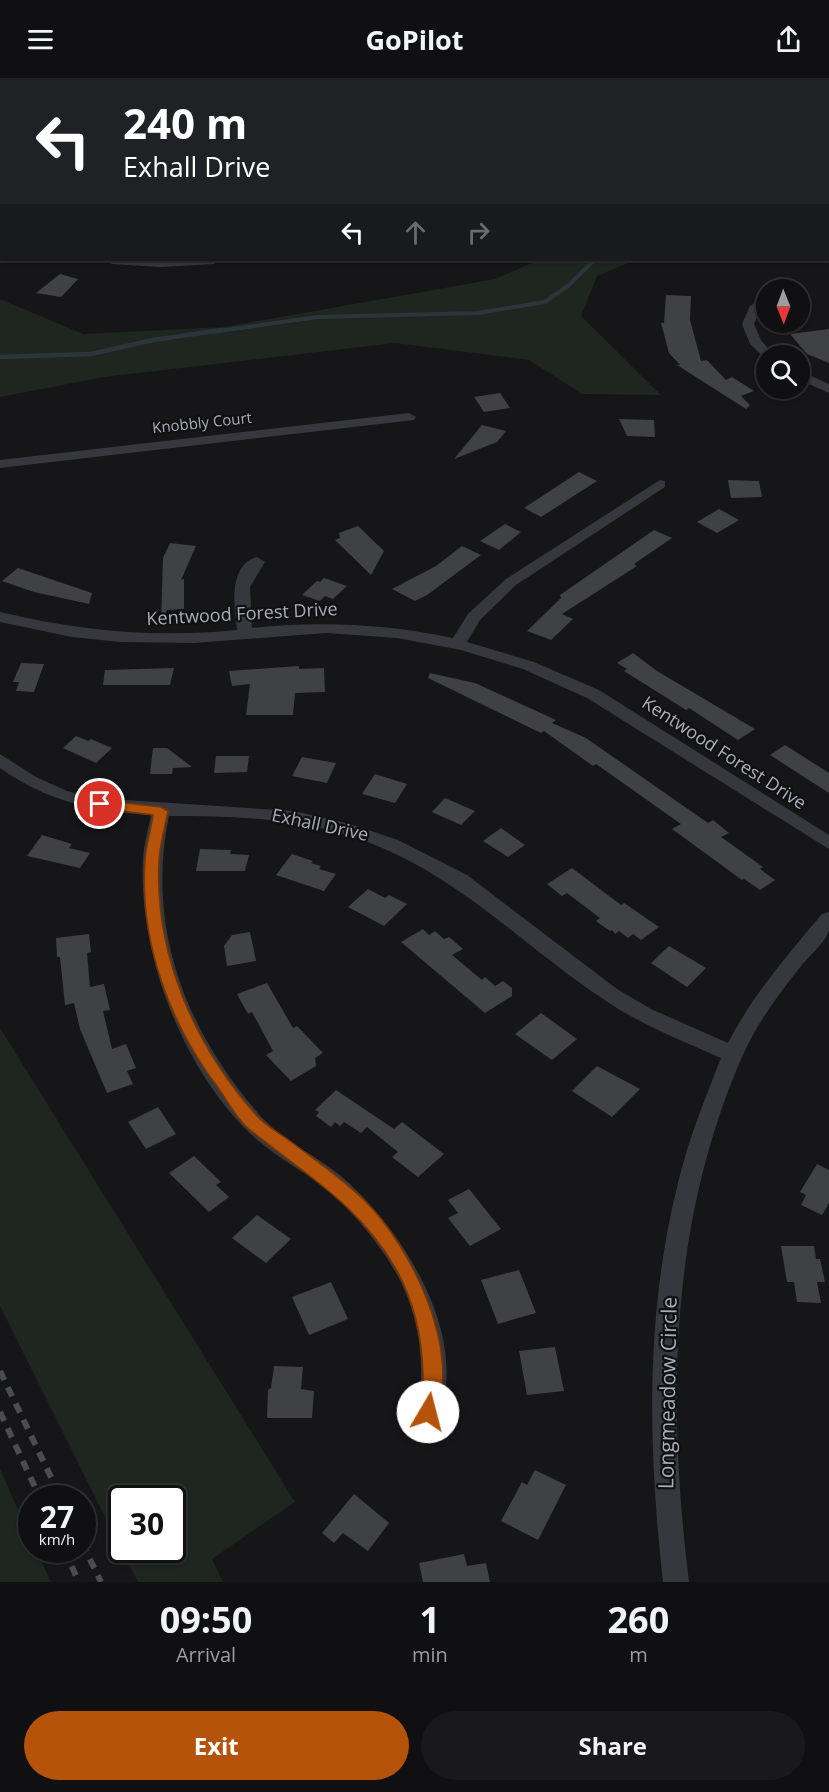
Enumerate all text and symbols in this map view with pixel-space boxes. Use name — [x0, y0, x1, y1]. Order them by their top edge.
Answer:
text: GoPilot — [365, 21, 464, 58]
icon: menu — [24, 23, 57, 56]
icon: share — [772, 23, 805, 56]
text: 240 m — [123, 94, 247, 151]
icon: left — [24, 102, 102, 180]
text: Exhall Drive — [123, 148, 270, 185]
icon: left — [336, 216, 369, 249]
icon: ahead — [399, 216, 432, 249]
icon: right — [462, 216, 495, 249]
north arrow — [756, 279, 810, 333]
map controls — [756, 279, 810, 399]
button: search — [756, 345, 810, 399]
street label: Knobbly Court — [151, 407, 253, 437]
street label: Kentwood Forest Drive — [146, 596, 338, 630]
street label: Kentwood Forest Drive — [638, 690, 811, 814]
pin — [74, 778, 125, 829]
icon: arrive — [83, 787, 116, 820]
street label: Exhall Drive — [270, 802, 371, 846]
street label: Longmeadow Circle — [651, 1297, 683, 1489]
position arrow — [396, 1380, 460, 1444]
speed limit sign: 30 — [108, 1485, 186, 1563]
text: 27 — [40, 1496, 74, 1537]
text: km/h — [39, 1529, 75, 1549]
text: 09:50 — [160, 1595, 252, 1644]
text: 1 — [420, 1595, 440, 1644]
text: 260 — [608, 1595, 669, 1644]
text: Arrival — [176, 1641, 236, 1668]
text: min — [412, 1641, 448, 1668]
text: m — [629, 1641, 648, 1668]
button: Exit — [24, 1711, 409, 1780]
button: Share — [421, 1711, 805, 1780]

